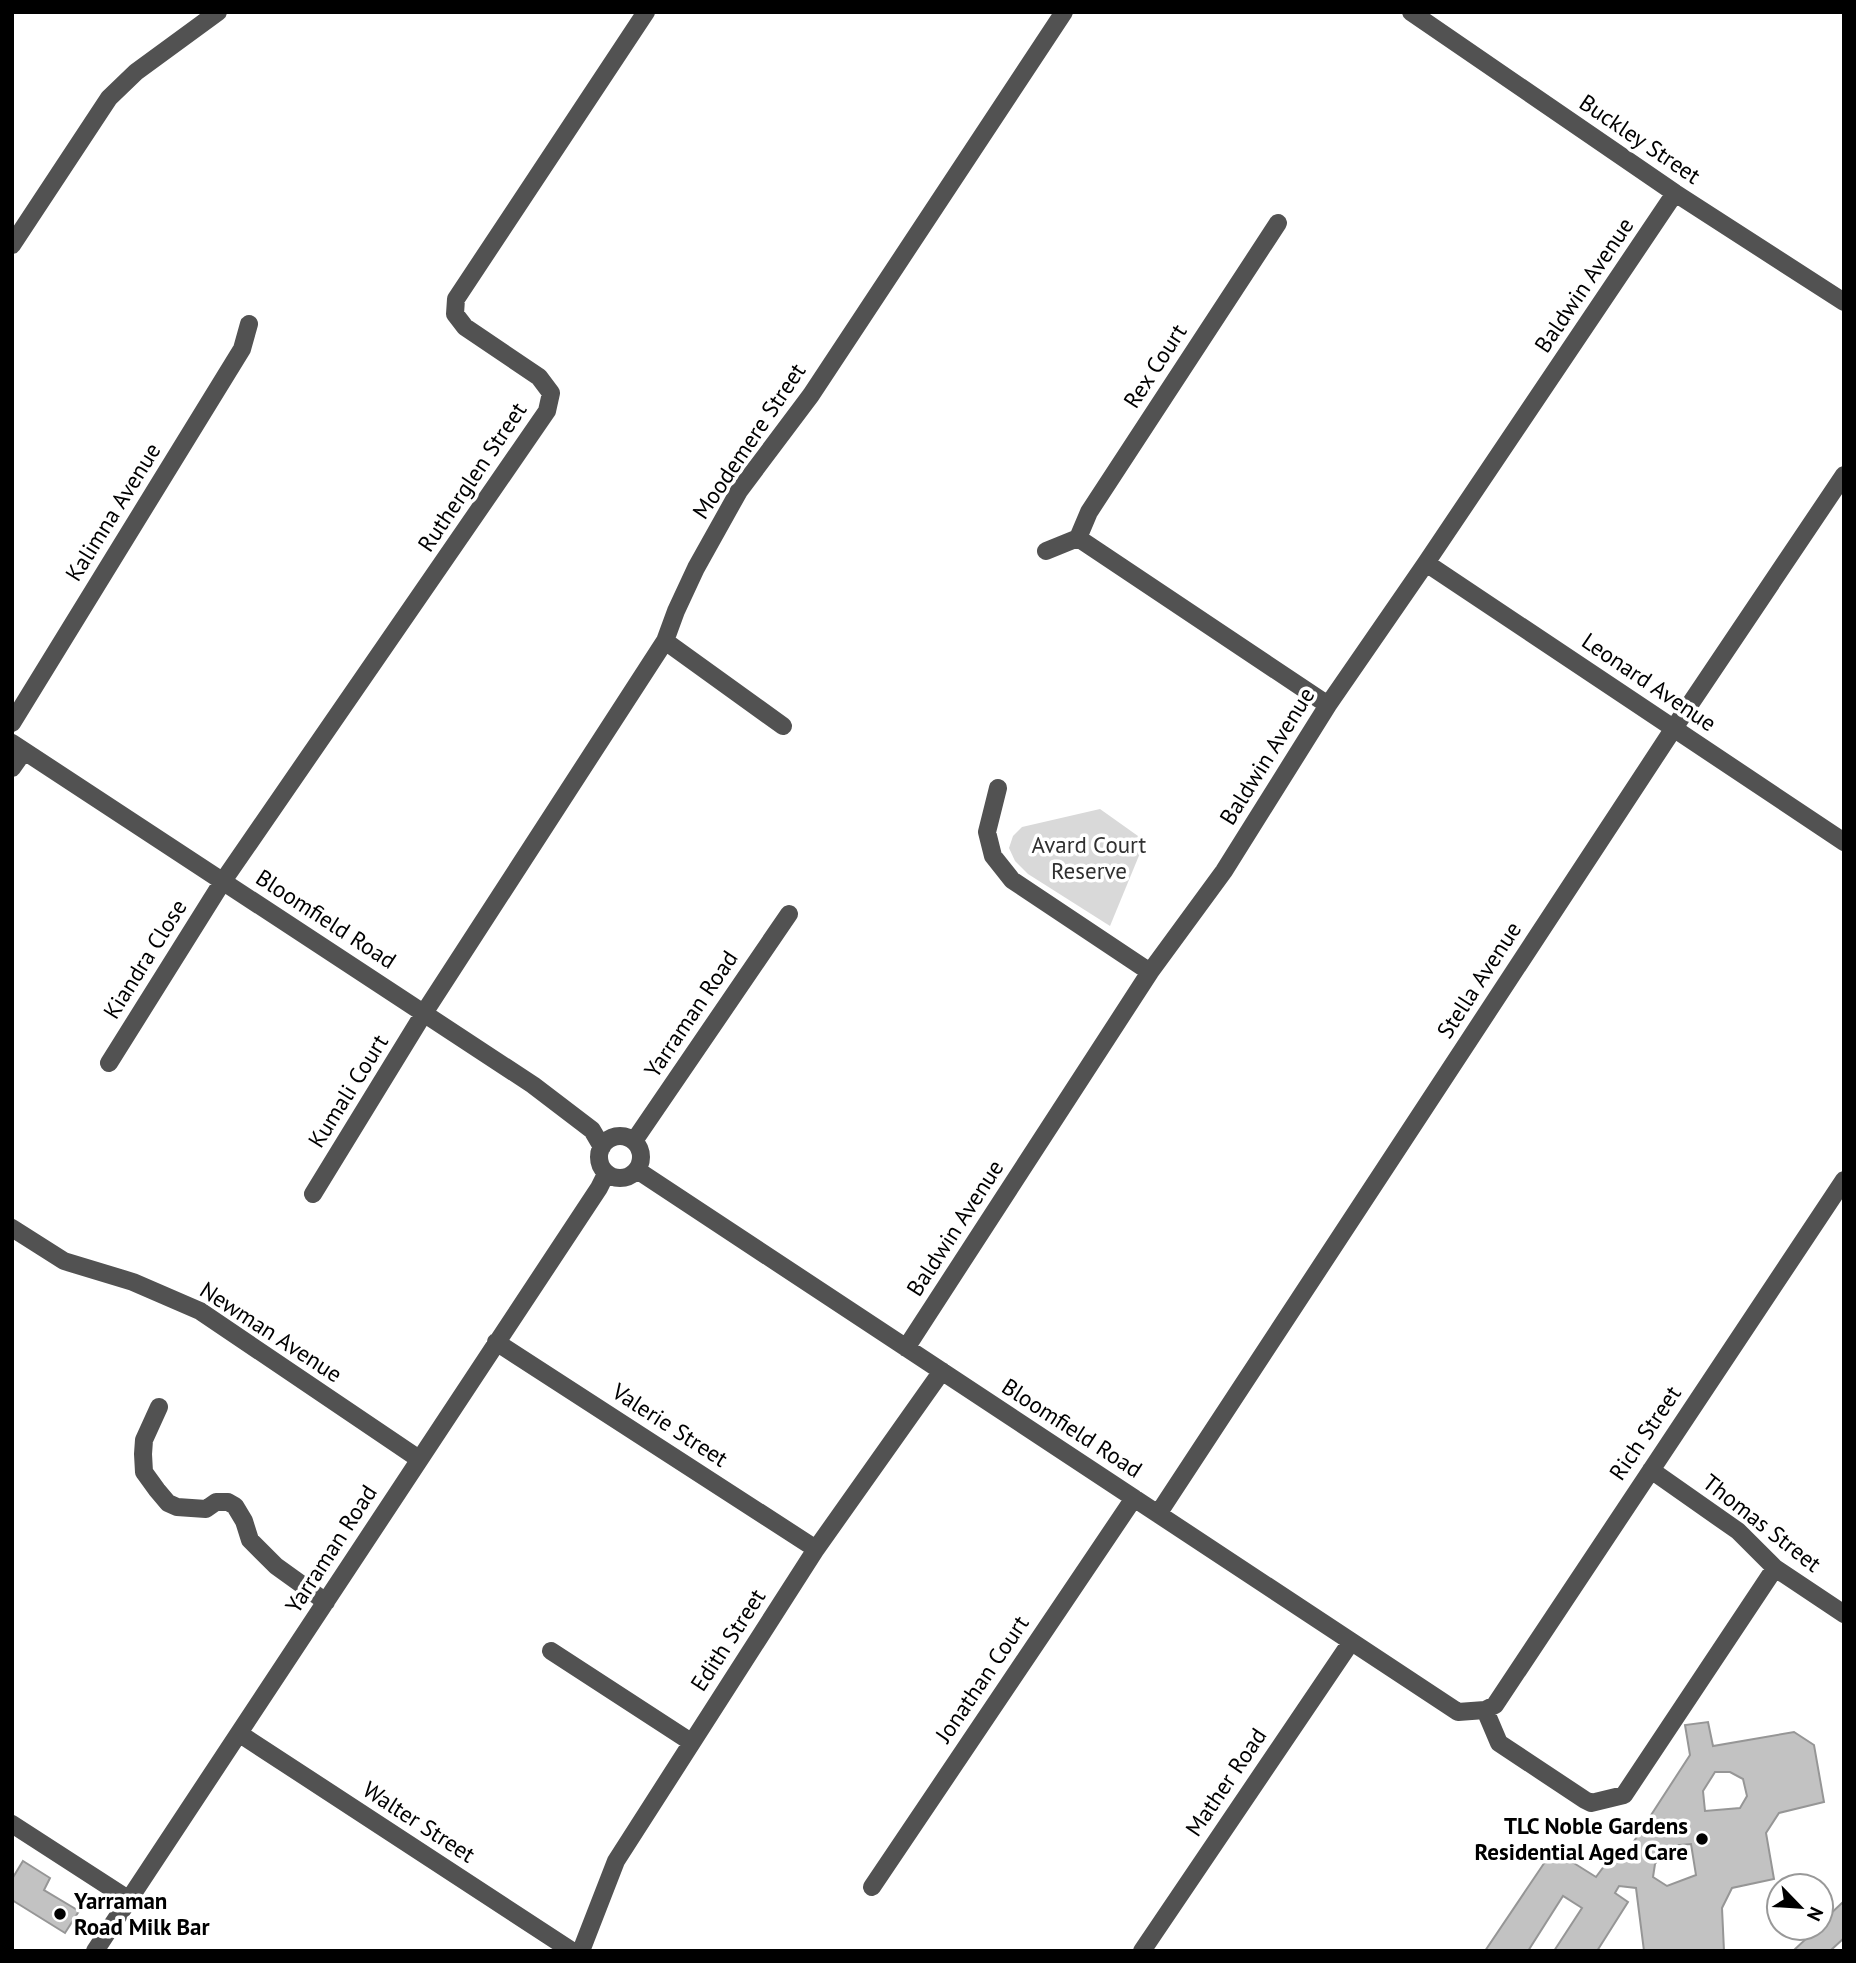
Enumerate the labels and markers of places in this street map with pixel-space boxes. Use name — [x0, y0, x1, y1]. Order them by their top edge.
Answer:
place label: TLC Noble Gardens Residential Aged Care — [1475, 1811, 1688, 1866]
marker: TLC Noble Gardens Residential Aged Care — [1694, 1831, 1710, 1847]
place label: Yarraman Road Milk Bar — [73, 1886, 210, 1941]
marker: Yarraman Road Milk Bar — [52, 1906, 68, 1922]

